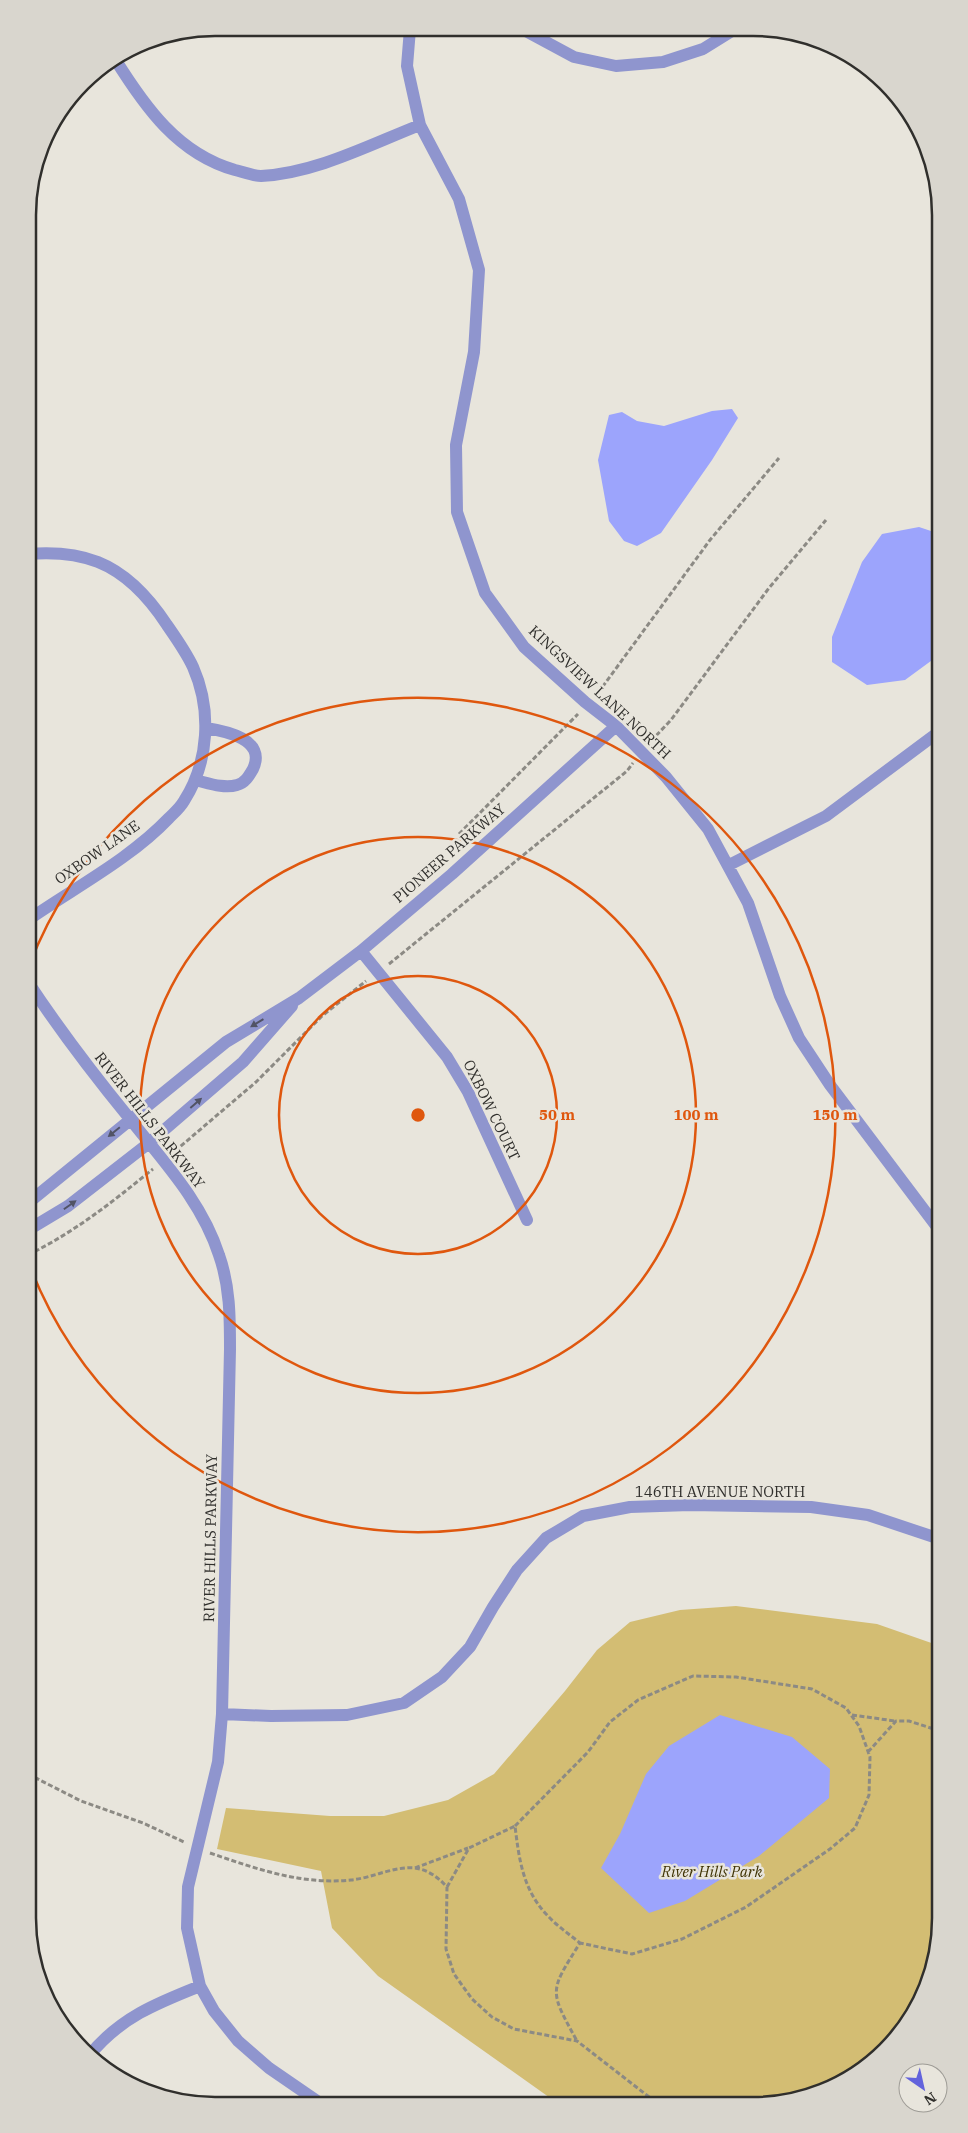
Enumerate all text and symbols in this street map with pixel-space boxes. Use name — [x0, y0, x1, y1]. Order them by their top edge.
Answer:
street label: KINGSVIEW LANE NORTH — [525, 621, 675, 763]
street label: PIONEER PARKWAY — [389, 799, 509, 907]
street label: OXBOW LANE — [51, 816, 143, 888]
one-way arrow — [250, 1018, 263, 1027]
street label: RIVER HILLS PARKWAY — [91, 1048, 210, 1192]
street label: OXBOW COURT — [459, 1056, 525, 1164]
one-way arrow — [189, 1097, 202, 1108]
text: 50 m — [539, 1105, 575, 1124]
text: 100 m — [673, 1105, 719, 1124]
text: 150 m — [812, 1105, 858, 1124]
centre of rings — [409, 1106, 427, 1124]
one-way arrow — [108, 1126, 121, 1137]
one-way arrow — [63, 1200, 76, 1210]
street label: RIVER HILLS PARKWAY — [199, 1453, 221, 1622]
street label: 146TH AVENUE NORTH — [635, 1482, 805, 1501]
park label: River Hills Park — [661, 1862, 762, 1881]
north arrow — [898, 2063, 948, 2113]
text: N — [921, 2088, 940, 2109]

